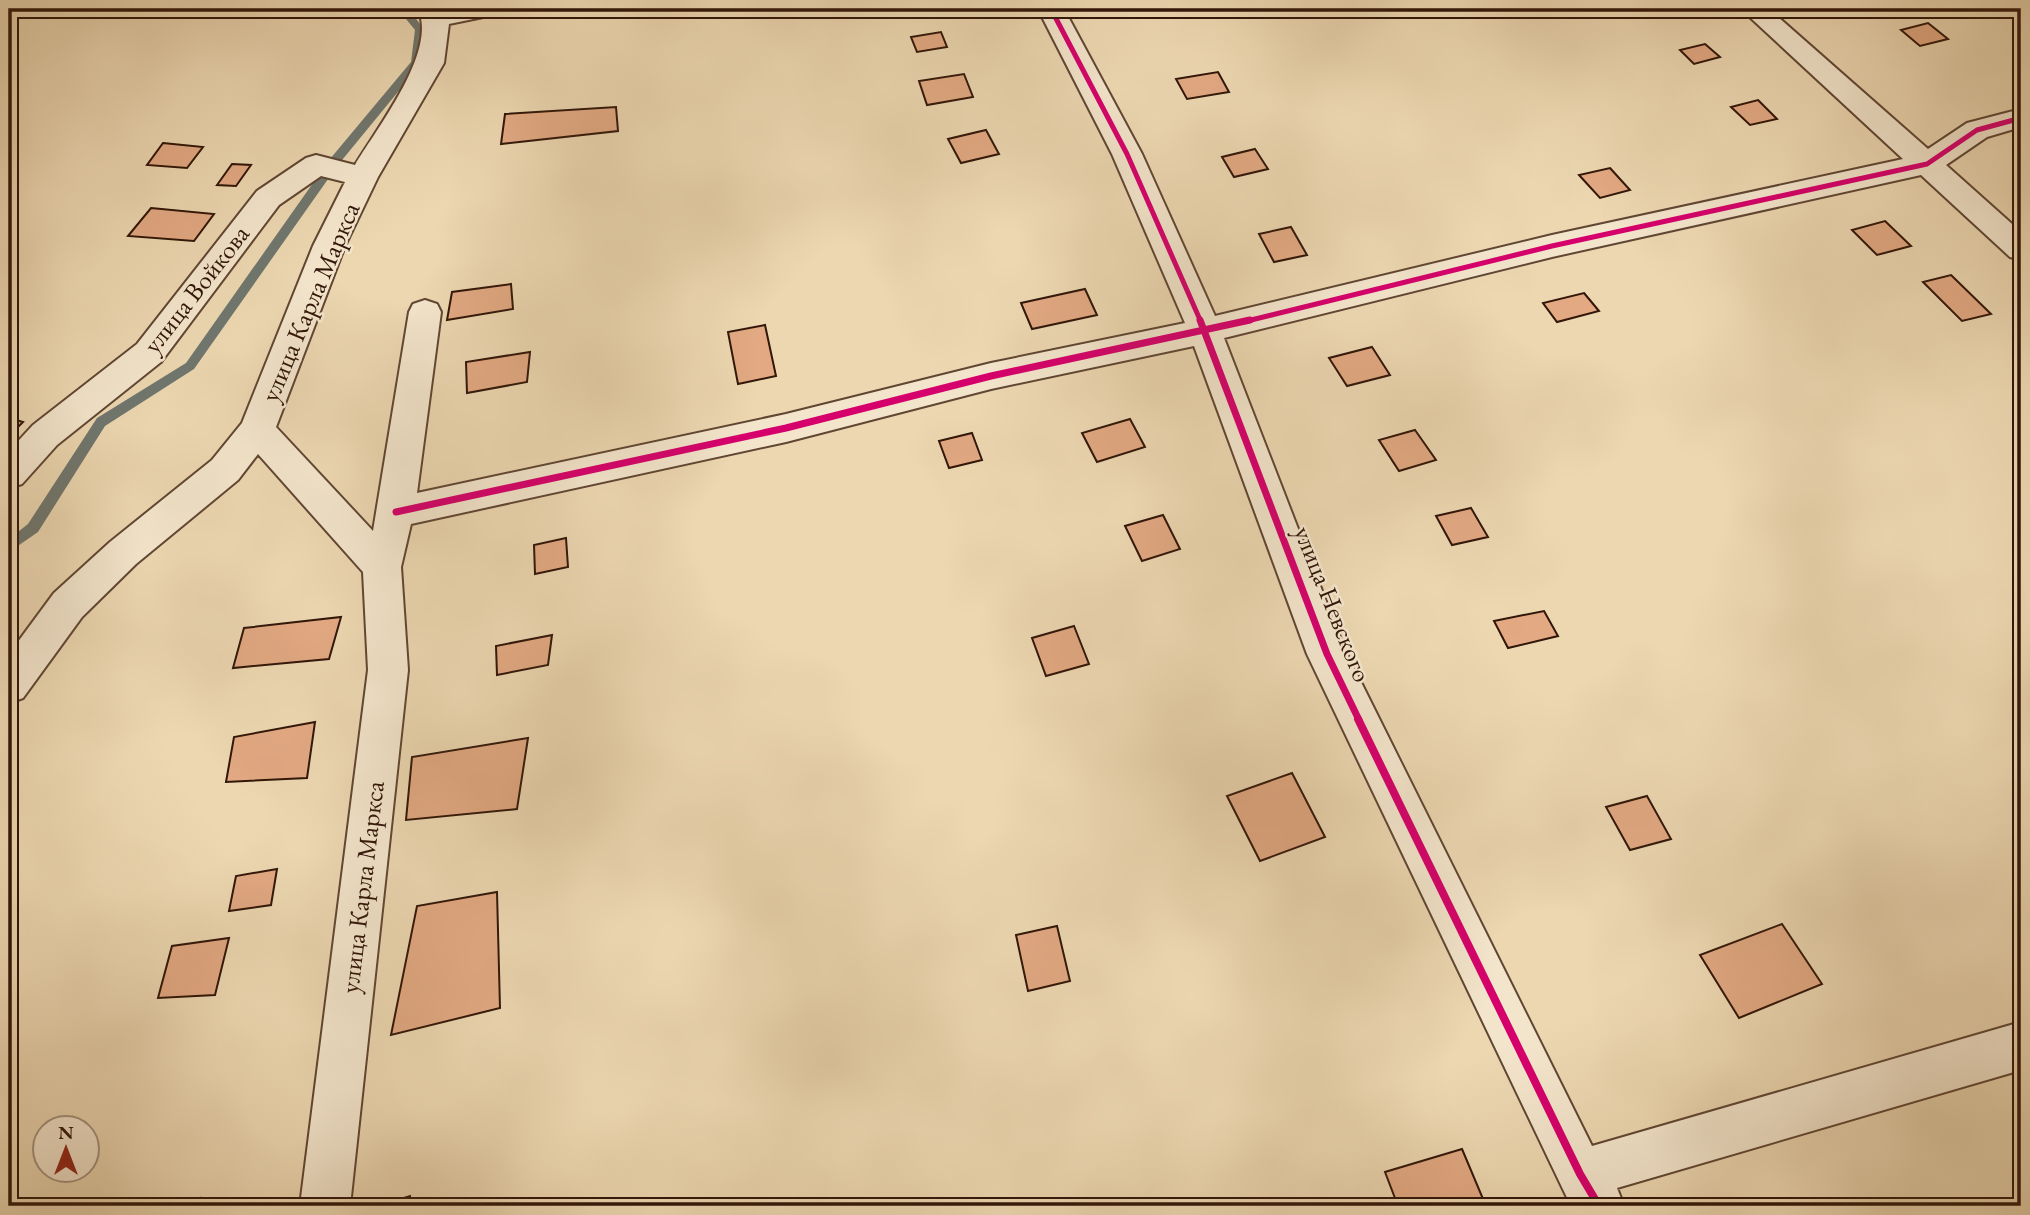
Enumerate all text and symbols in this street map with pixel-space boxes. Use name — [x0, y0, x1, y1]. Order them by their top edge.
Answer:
street label: улица Карла Маркса — [253, 196, 368, 407]
street label: улица Войкова — [135, 217, 257, 360]
street label: улица Невского — [1286, 521, 1380, 687]
street label: улица Карла Маркса — [332, 778, 392, 995]
north arrow — [32, 1114, 102, 1184]
text: N — [58, 1120, 74, 1145]

